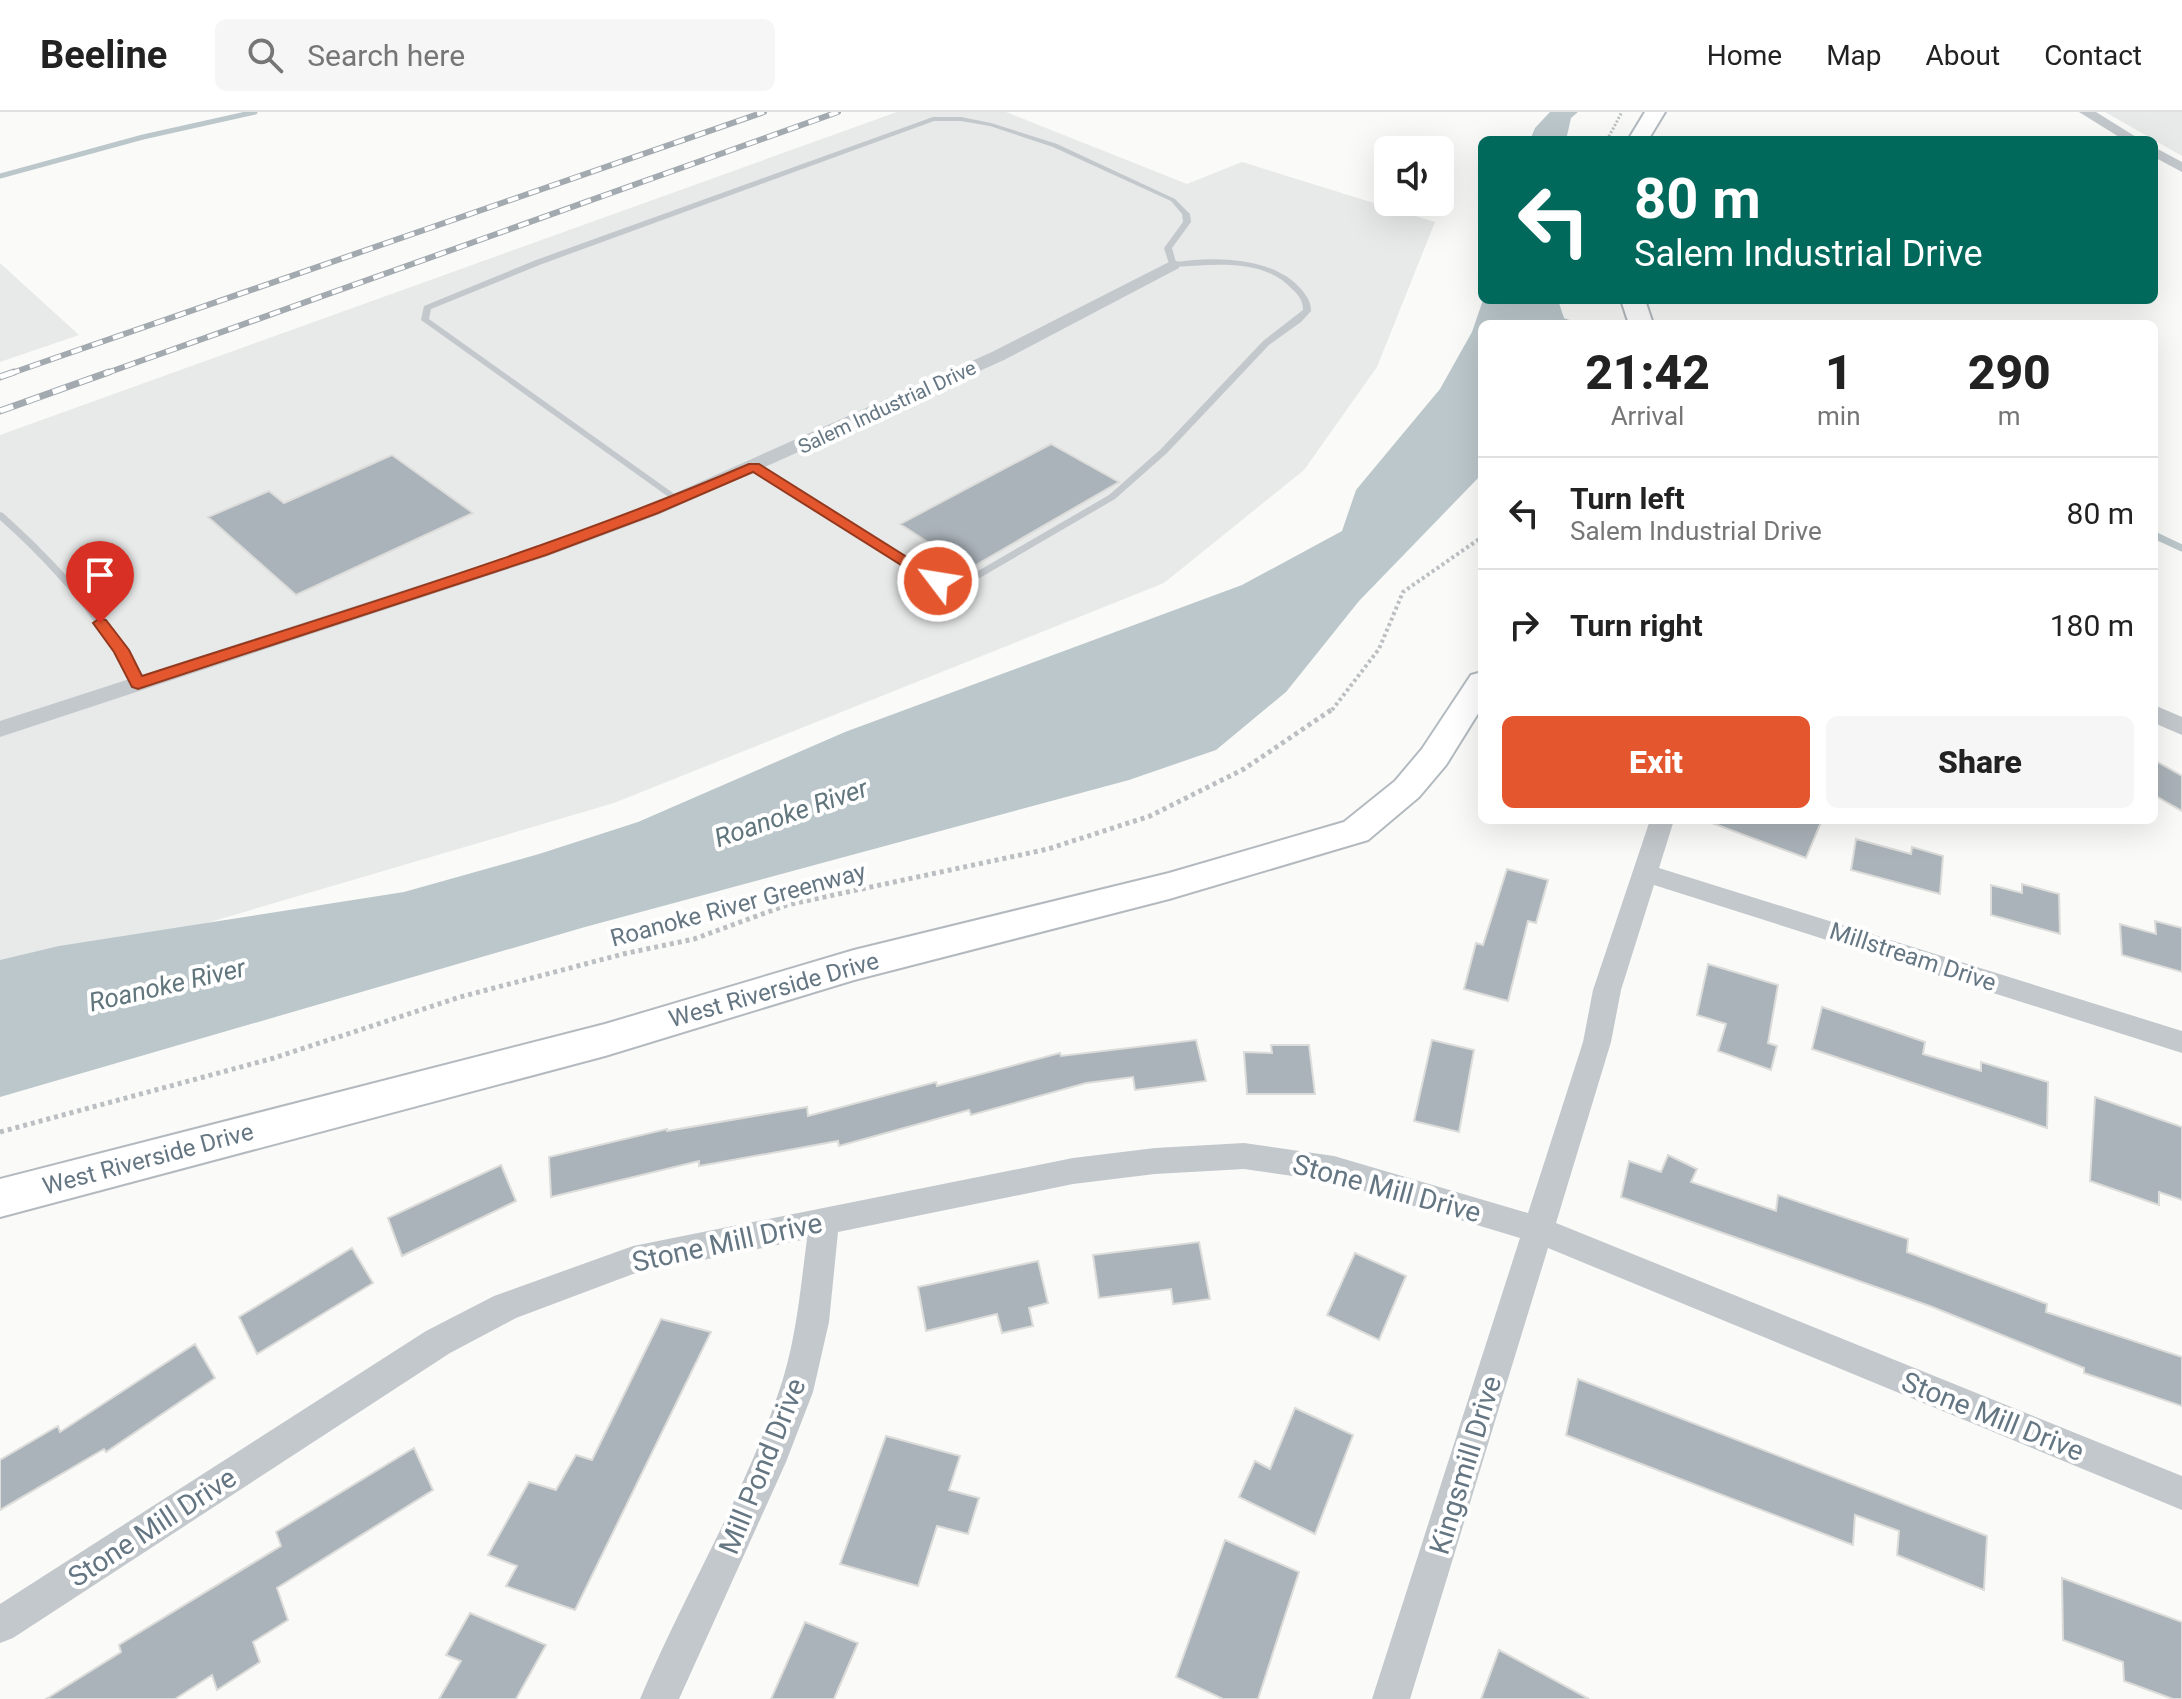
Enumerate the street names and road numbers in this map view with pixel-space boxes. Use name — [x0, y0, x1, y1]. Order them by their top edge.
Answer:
street label: Salem Industrial Drive — [794, 355, 980, 459]
street label: Roanoke River Greenway — [607, 857, 869, 953]
street label: Millstream Drive — [1826, 917, 2000, 997]
street label: West Riverside Drive — [666, 947, 882, 1033]
street label: West Riverside Drive — [39, 1117, 257, 1201]
street label: Stone Mill Drive — [1289, 1148, 1485, 1229]
street label: Stone Mill Drive — [629, 1206, 825, 1279]
street label: Stone Mill Drive — [1897, 1365, 2089, 1468]
street label: Kingsmill Drive — [1423, 1372, 1508, 1558]
street label: Mill Pond Drive — [712, 1374, 813, 1559]
street label: Stone Mill Drive — [62, 1461, 242, 1594]

